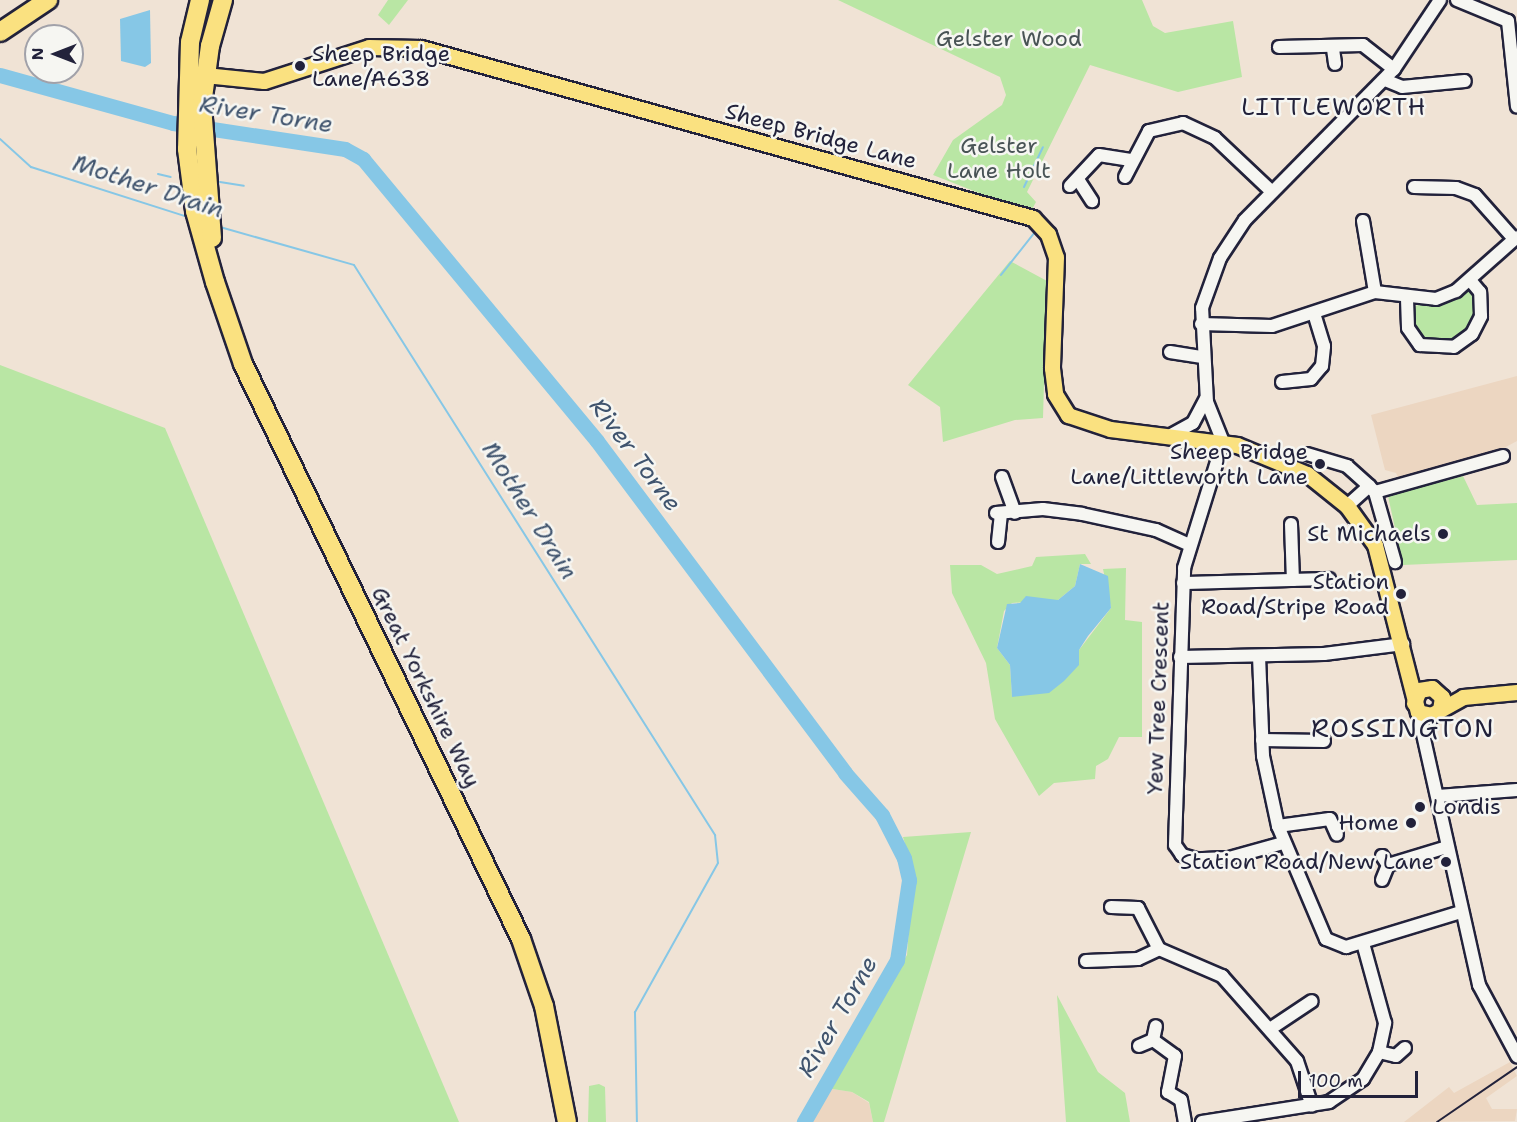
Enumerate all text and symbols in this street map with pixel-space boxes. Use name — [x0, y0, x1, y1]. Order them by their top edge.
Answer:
north arrow — [24, 24, 84, 84]
park label: Gelster Wood — [936, 26, 1082, 52]
place label: Sheep Bridge Lane/A638 — [312, 40, 450, 92]
text: N — [27, 48, 48, 60]
marker: Sheep Bridge Lane/A638 — [293, 59, 307, 73]
water label: River Torne — [197, 90, 335, 140]
district label: LITTLEWORTH — [1241, 94, 1427, 122]
street label: Sheep Bridge Lane — [722, 98, 920, 174]
park label: Gelster Lane Holt — [947, 132, 1051, 184]
water label: Mother Drain — [69, 149, 227, 225]
water label: River Torne — [583, 393, 687, 517]
water label: Mother Drain — [475, 437, 583, 585]
place label: Sheep Bridge Lane/Littleworth Lane — [1070, 438, 1308, 490]
marker: Sheep Bridge Lane/Littleworth Lane — [1313, 457, 1327, 471]
place label: St Michaels — [1307, 521, 1431, 547]
marker: St Michaels — [1436, 527, 1450, 541]
place label: Station Road/Stripe Road — [1201, 568, 1389, 620]
street label: Great Yorkshire Way — [366, 582, 486, 792]
marker: Station Road/Stripe Road — [1394, 587, 1408, 601]
street label: Yew Tree Crescent — [1141, 601, 1175, 795]
district label: ROSSINGTON — [1311, 712, 1495, 744]
place label: Londis — [1432, 794, 1501, 820]
marker: Londis — [1413, 800, 1427, 814]
place label: Home — [1339, 810, 1399, 836]
marker: Home — [1404, 816, 1418, 830]
place label: Station Road/New Lane — [1180, 849, 1434, 875]
marker: Station Road/New Lane — [1439, 855, 1453, 869]
water label: River Torne — [792, 952, 884, 1082]
scale bar — [1301, 1059, 1421, 1097]
text: 100 m — [1309, 1069, 1363, 1093]

